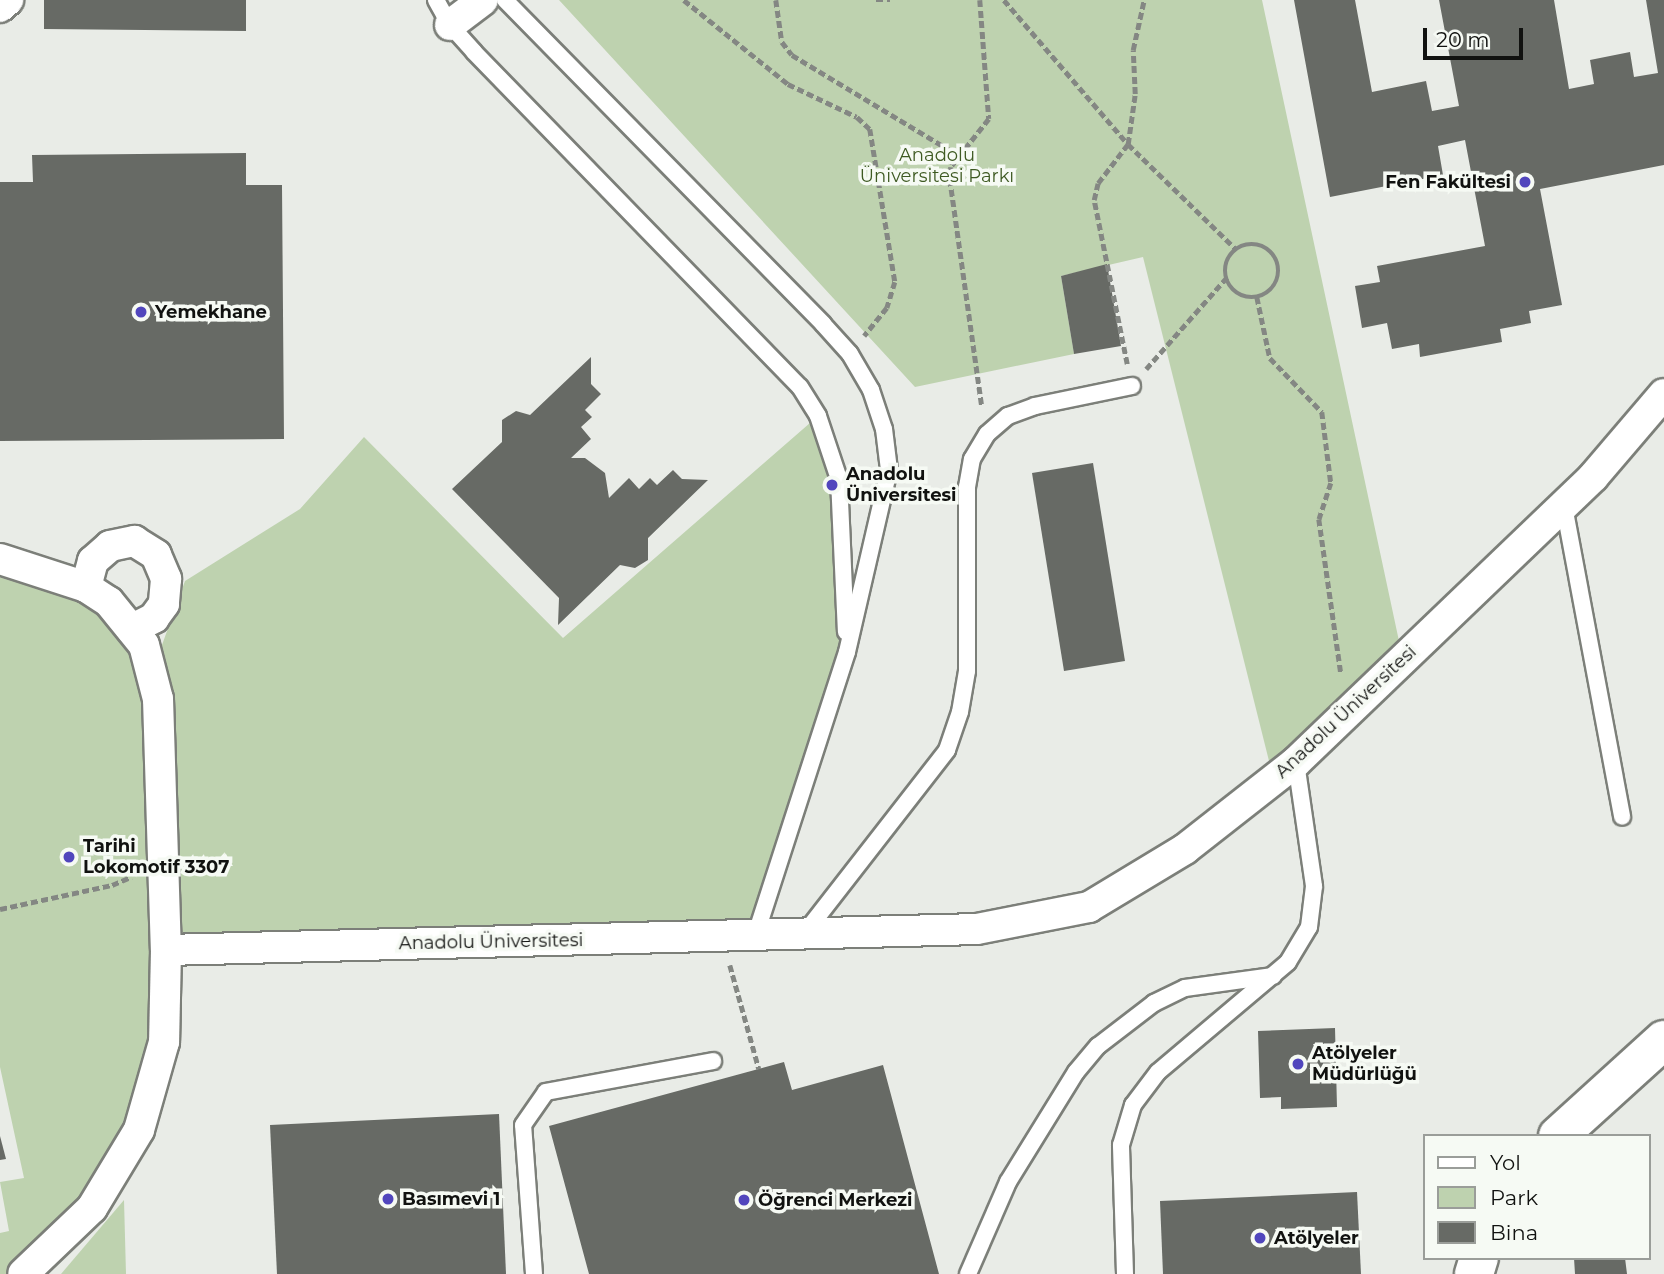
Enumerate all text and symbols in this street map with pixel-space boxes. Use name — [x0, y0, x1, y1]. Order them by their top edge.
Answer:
scale bar — [1426, 14, 1526, 58]
text: 20 m — [1436, 27, 1490, 52]
park label: Anadolu Üniversitesi Parkı — [860, 145, 1014, 188]
place label: Fen Fakültesi — [1385, 171, 1511, 193]
marker: Fen Fakültesi — [1517, 174, 1533, 190]
place label: Yemekhane — [155, 301, 267, 323]
marker: Yemekhane — [133, 304, 149, 320]
place label: Anadolu Üniversitesi — [846, 464, 956, 506]
marker: Anadolu Üniversitesi — [824, 477, 840, 493]
street label: Anadolu Üniversitesi — [1271, 641, 1421, 783]
place label: Tarihi Lokomotif 3307 — [83, 836, 229, 878]
marker: Tarihi Lokomotif 3307 — [61, 849, 77, 865]
street label: Anadolu Üniversitesi — [399, 930, 583, 954]
place label: Atölyeler Müdürlüğü — [1312, 1043, 1417, 1086]
marker: Atölyeler Müdürlüğü — [1290, 1056, 1306, 1072]
legend — [1422, 1134, 1650, 1260]
text: Yol — [1490, 1150, 1521, 1175]
text: Park — [1490, 1185, 1538, 1210]
place label: Basımevi 1 — [402, 1188, 500, 1210]
place label: Öğrenci Merkezi — [758, 1189, 912, 1211]
marker: Basımevi 1 — [380, 1191, 396, 1207]
marker: Öğrenci Merkezi — [736, 1192, 752, 1208]
text: Bina — [1490, 1220, 1538, 1245]
place label: Atölyeler — [1274, 1227, 1359, 1249]
marker: Atölyeler — [1252, 1230, 1268, 1246]

